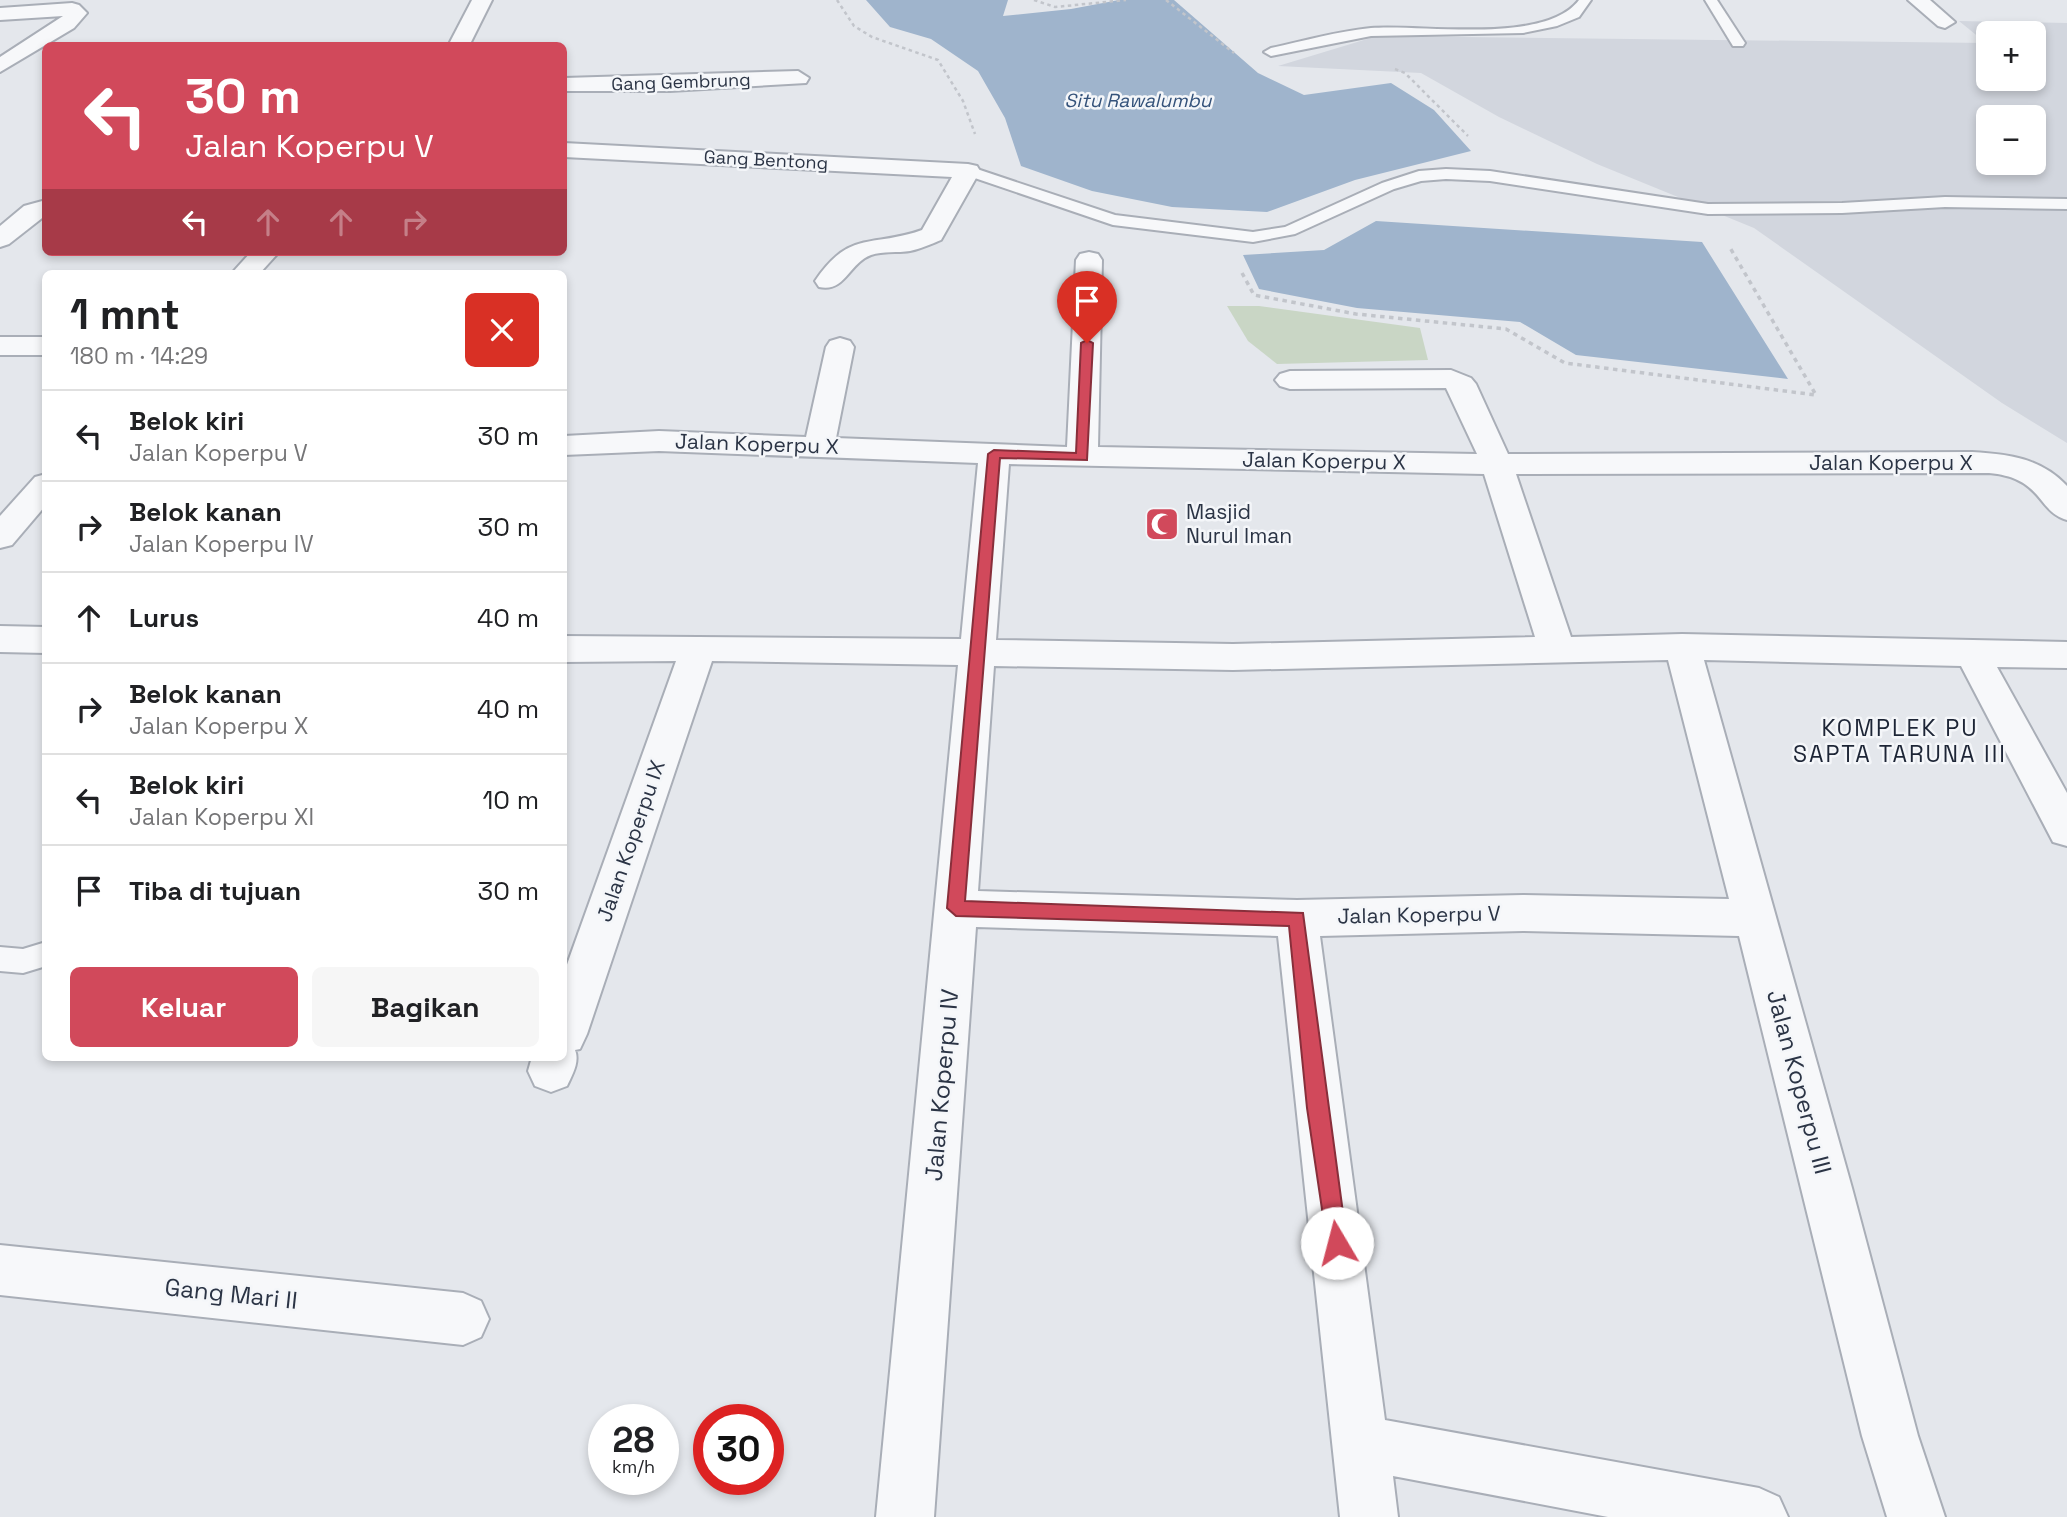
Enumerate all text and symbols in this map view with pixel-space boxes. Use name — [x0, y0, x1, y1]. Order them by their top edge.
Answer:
map controls — [1976, 21, 2046, 175]
button: + — [1976, 21, 2046, 91]
text: 30 m — [185, 65, 301, 127]
street label: Gang Gembrung — [611, 68, 751, 95]
icon: left — [70, 70, 161, 161]
water label: Situ Rawalumbu — [1065, 88, 1213, 113]
button: − — [1976, 105, 2046, 175]
text: Jalan Koperpu V — [185, 126, 434, 166]
street label: Gang Bentong — [703, 145, 829, 174]
icon: left — [176, 203, 214, 241]
icon: ahead — [249, 203, 287, 241]
icon: ahead — [322, 203, 360, 241]
icon: right — [395, 203, 433, 241]
pin — [1057, 271, 1117, 343]
icon: arrive — [1068, 282, 1106, 320]
text: 1 mnt — [70, 288, 180, 341]
button: close — [465, 293, 539, 367]
text: 180 m · 14:29 — [70, 341, 208, 371]
text: Belok kiri — [129, 404, 244, 438]
icon: left — [70, 417, 108, 455]
text: 30 m — [478, 419, 539, 453]
street label: Jalan Koperpu X — [675, 427, 839, 460]
text: Jalan Koperpu V — [129, 438, 308, 468]
street label: Jalan Koperpu X — [1242, 446, 1406, 475]
street label: Jalan Koperpu X — [1809, 449, 1973, 476]
text: Belok kanan — [129, 495, 282, 529]
place label: Masjid Nurul Iman — [1186, 498, 1292, 549]
mosque icon: Masjid Nurul Iman — [1143, 505, 1181, 543]
icon: right — [70, 508, 108, 546]
text: 30 m — [478, 510, 539, 544]
text: Jalan Koperpu IV — [129, 529, 314, 559]
icon: ahead — [70, 599, 108, 637]
text: Lurus — [129, 601, 199, 635]
text: 40 m — [477, 601, 539, 635]
text: Belok kanan — [129, 677, 282, 711]
icon: right — [70, 690, 108, 728]
text: 40 m — [477, 692, 539, 726]
text: Jalan Koperpu X — [129, 711, 309, 741]
district label: KOMPLEK PU SAPTA TARUNA III — [1793, 713, 2007, 769]
street label: Jalan Koperpu IX — [590, 757, 671, 925]
text: Belok kiri — [129, 768, 244, 802]
icon: left — [70, 781, 108, 819]
text: 10 m — [482, 783, 539, 817]
text: Jalan Koperpu XI — [129, 802, 314, 832]
icon: arrive — [70, 872, 108, 910]
text: Tiba di tujuan — [129, 874, 301, 908]
text: 30 m — [478, 874, 539, 908]
street label: Jalan Koperpu V — [1337, 900, 1501, 929]
button: Keluar — [70, 967, 298, 1047]
button: Bagikan — [312, 967, 539, 1047]
street label: Jalan Koperpu III — [1760, 986, 1839, 1177]
street label: Jalan Koperpu IV — [918, 987, 965, 1182]
position arrow — [1300, 1206, 1374, 1280]
street label: Gang Mari II — [163, 1271, 299, 1316]
speed limit sign: 30 — [693, 1404, 784, 1495]
text: 28 — [613, 1418, 654, 1462]
text: km/h — [612, 1455, 655, 1478]

